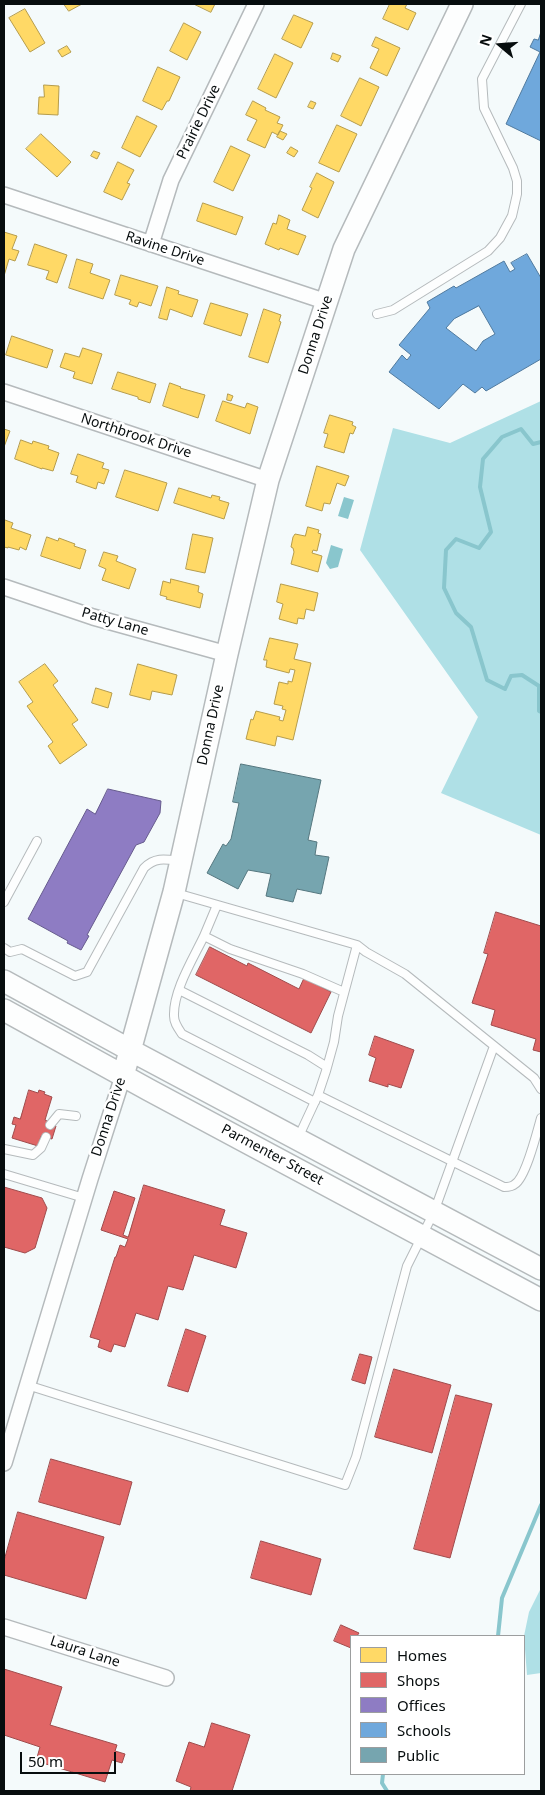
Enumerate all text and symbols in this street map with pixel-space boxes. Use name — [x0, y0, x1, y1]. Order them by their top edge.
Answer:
north arrow — [475, 20, 525, 70]
text: N — [474, 32, 496, 49]
street label: Prairie Drive — [174, 82, 224, 162]
street label: Ravine Drive — [123, 228, 207, 270]
street label: Donna Drive — [295, 293, 337, 377]
street label: Northbrook Drive — [79, 410, 193, 462]
street label: Patty Lane — [80, 604, 150, 640]
street label: Donna Drive — [194, 683, 228, 767]
street label: Donna Drive — [88, 1075, 130, 1159]
street label: Parmenter Street — [218, 1121, 326, 1189]
street label: Laura Lane — [48, 1633, 122, 1671]
legend — [350, 1635, 525, 1775]
text: Homes — [397, 1645, 447, 1665]
text: Shops — [397, 1670, 440, 1690]
text: Offices — [397, 1695, 446, 1715]
text: Schools — [397, 1720, 451, 1740]
scale bar — [22, 1742, 119, 1774]
text: Public — [397, 1745, 440, 1765]
text: 50 m — [28, 1751, 63, 1771]

